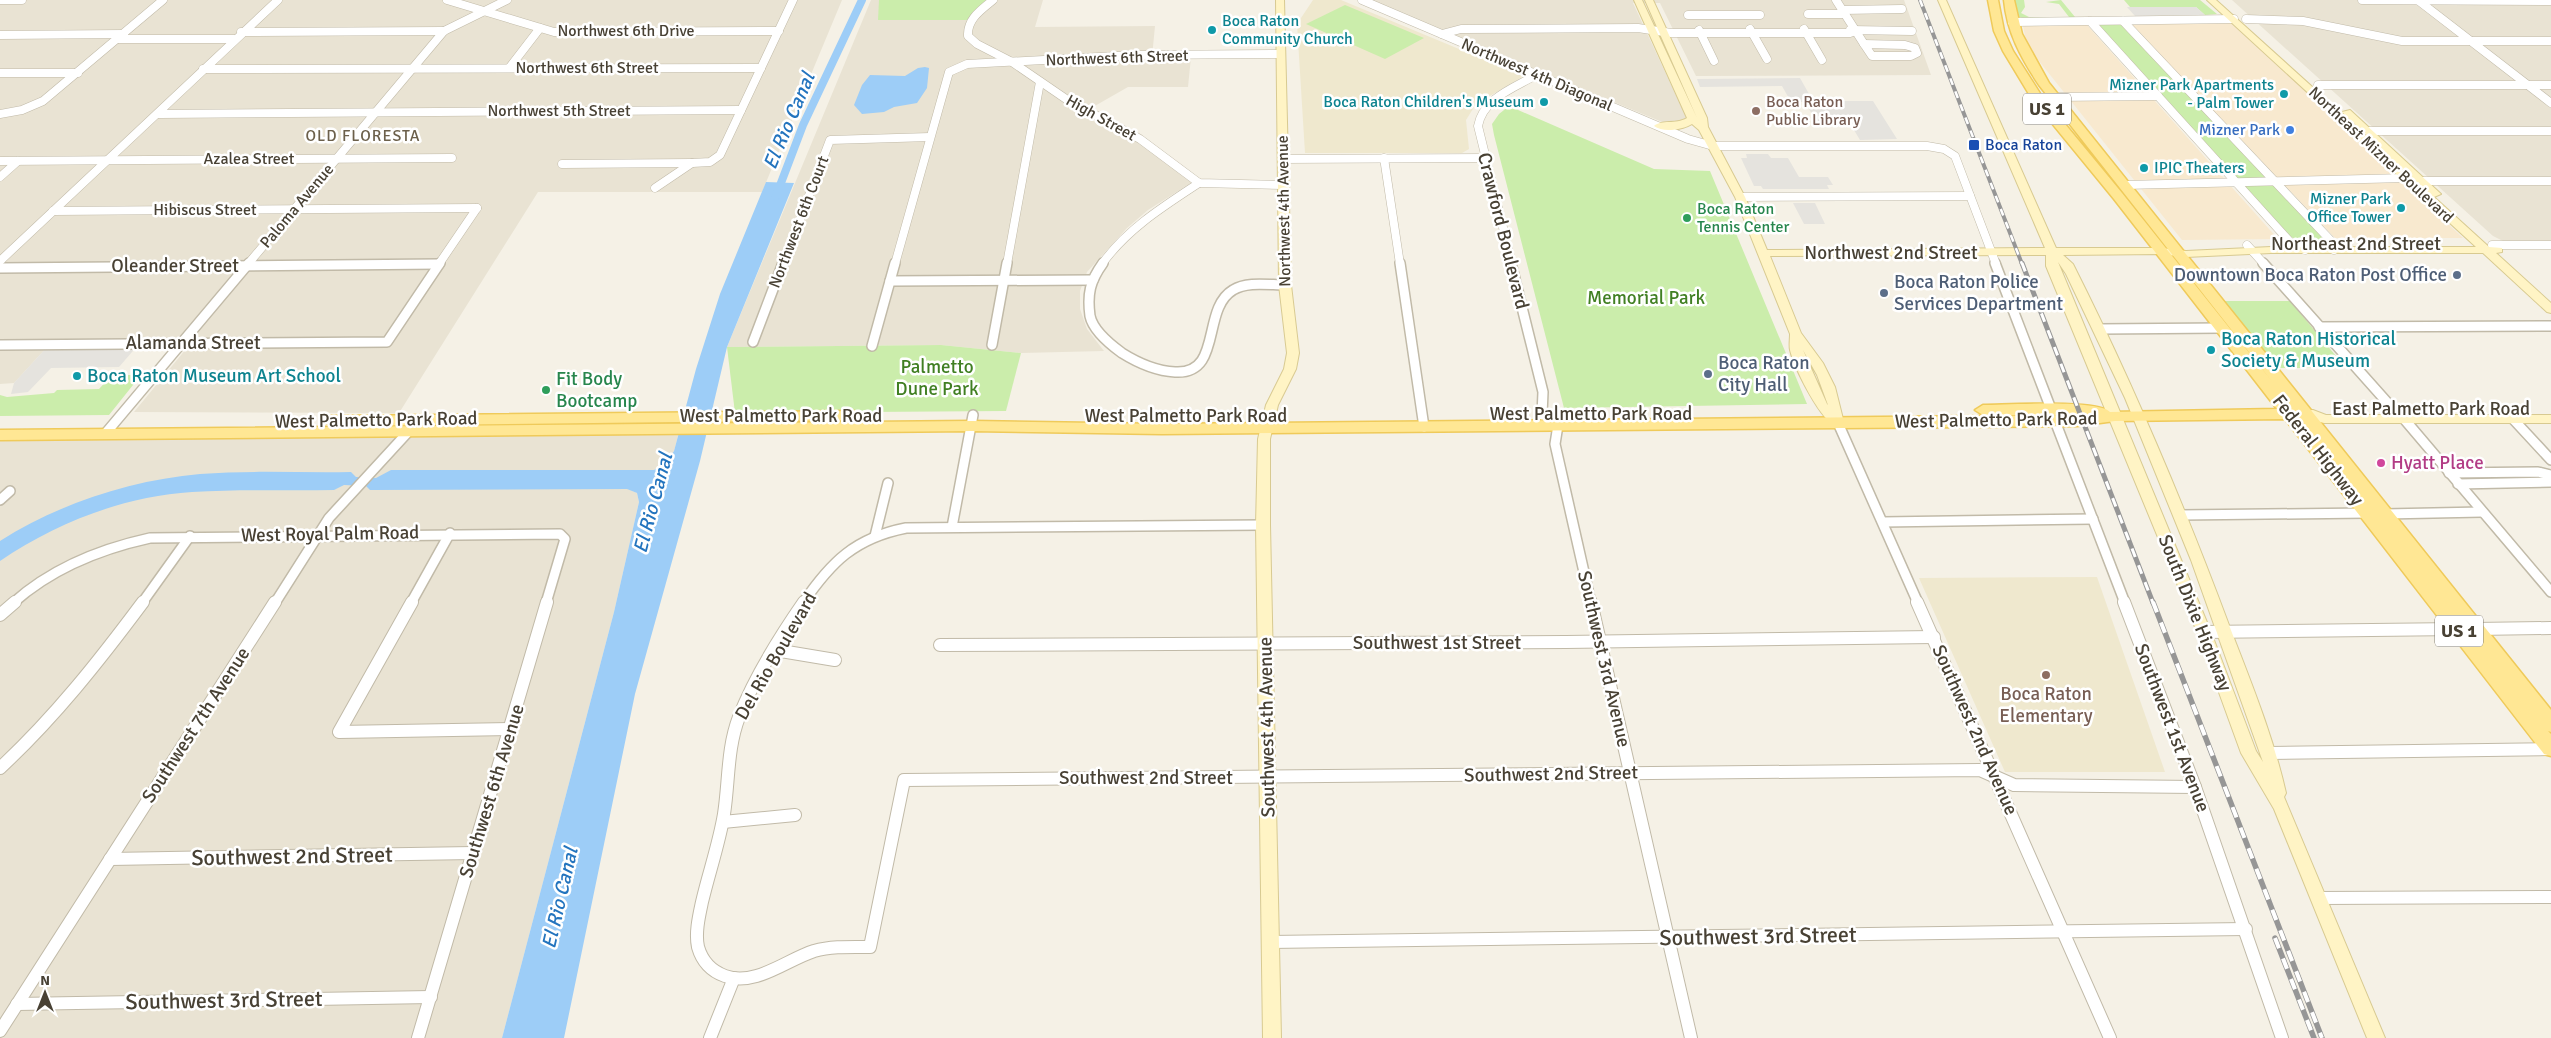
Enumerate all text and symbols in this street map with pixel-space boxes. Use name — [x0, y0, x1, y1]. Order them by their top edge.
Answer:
place label: Boca Raton Community Church — [1222, 11, 1353, 49]
street label: Northwest 6th Drive — [557, 21, 695, 41]
marker: Boca Raton Community Church — [1206, 24, 1218, 36]
street label: Northwest 4th Diagonal — [1458, 34, 1616, 116]
street label: Northwest 6th Street — [1045, 45, 1189, 70]
street label: Northwest 6th Street — [515, 58, 659, 78]
water label: El Rio Canal — [757, 67, 821, 173]
place label: Mizner Park Apartments - Palm Tower — [2109, 75, 2274, 113]
street label: Northeast Mizner Boulevard — [2304, 82, 2458, 228]
marker: Mizner Park Apartments - Palm Tower — [2278, 88, 2290, 100]
street label: High Street — [1062, 90, 1140, 146]
place label: Boca Raton Children's Museum — [1323, 92, 1534, 112]
place label: Boca Raton Public Library — [1766, 92, 1861, 130]
road number: US 1 — [2023, 94, 2071, 125]
marker: Boca Raton Children's Museum — [1538, 96, 1550, 108]
street label: Northwest 5th Street — [487, 101, 631, 121]
marker: Boca Raton Public Library — [1750, 105, 1762, 117]
place label: Mizner Park — [2199, 120, 2280, 140]
marker: Mizner Park — [2284, 124, 2296, 136]
district label: OLD FLORESTA — [305, 126, 421, 146]
street label: Northwest 4th Avenue — [1273, 135, 1295, 287]
place label: Boca Raton — [1985, 135, 2062, 155]
marker: Boca Raton — [1967, 138, 1981, 152]
street label: Azalea Street — [204, 149, 295, 169]
street label: Crawford Boulevard — [1472, 150, 1534, 312]
street label: Northwest 6th Court — [765, 153, 834, 291]
place label: IPIC Theaters — [2154, 158, 2245, 178]
street label: Paloma Avenue — [256, 160, 338, 252]
marker: IPIC Theaters — [2138, 162, 2150, 174]
place label: Mizner Park Office Tower — [2307, 189, 2391, 227]
place label: Boca Raton Tennis Center — [1697, 199, 1790, 237]
street label: Hibiscus Street — [153, 200, 257, 220]
marker: Mizner Park Office Tower — [2395, 202, 2407, 214]
marker: Boca Raton Tennis Center — [1681, 212, 1693, 224]
street label: Northeast 2nd Street — [2271, 232, 2441, 256]
street label: Northwest 2nd Street — [1804, 241, 1978, 265]
street label: Oleander Street — [111, 254, 239, 278]
place label: Downtown Boca Raton Post Office — [2174, 263, 2447, 287]
marker: Downtown Boca Raton Post Office — [2451, 269, 2463, 281]
place label: Boca Raton Police Services Department — [1894, 270, 2064, 316]
park label: Memorial Park — [1587, 286, 1706, 310]
marker: Boca Raton Police Services Department — [1878, 287, 1890, 299]
place label: Boca Raton Historical Society & Museum — [2221, 327, 2396, 373]
street label: Alamanda Street — [125, 331, 261, 355]
marker: Boca Raton Historical Society & Museum — [2205, 344, 2217, 356]
place label: Boca Raton City Hall — [1718, 351, 1810, 397]
park label: Palmetto Dune Park — [895, 355, 979, 401]
place label: Boca Raton Museum Art School — [87, 364, 341, 388]
place label: Fit Body Bootcamp — [556, 367, 637, 413]
marker: Boca Raton City Hall — [1702, 368, 1714, 380]
marker: Boca Raton Museum Art School — [71, 370, 83, 382]
marker: Fit Body Bootcamp — [540, 384, 552, 396]
street label: Federal Highway — [2267, 390, 2369, 510]
street label: East Palmetto Park Road — [2332, 397, 2530, 421]
street label: West Palmetto Park Road — [1490, 402, 1692, 426]
street label: West Palmetto Park Road — [680, 404, 882, 428]
street label: West Palmetto Park Road — [1085, 404, 1287, 428]
street label: West Palmetto Park Road — [274, 406, 478, 434]
street label: West Palmetto Park Road — [1894, 406, 2098, 434]
water label: El Rio Canal — [628, 448, 679, 556]
place label: Hyatt Place — [2391, 451, 2484, 475]
marker: Hyatt Place — [2375, 457, 2387, 469]
street label: West Royal Palm Road — [241, 520, 419, 548]
street label: South Dixie Highway — [2153, 531, 2237, 695]
street label: Southwest 3rd Avenue — [1572, 568, 1636, 750]
street label: Del Rio Boulevard — [730, 588, 822, 724]
road number: US 1 — [2435, 616, 2483, 646]
street label: Southwest 1st Street — [1353, 631, 1522, 655]
street label: Southwest 4th Avenue — [1253, 637, 1281, 817]
street label: Southwest 1st Avenue — [2129, 640, 2215, 816]
street label: Southwest 2nd Avenue — [1927, 641, 2023, 819]
street label: Southwest 7th Avenue — [137, 643, 255, 807]
marker: Boca Raton Elementary — [2040, 669, 2052, 681]
place label: Boca Raton Elementary — [1999, 682, 2093, 728]
street label: Southwest 6th Avenue — [454, 701, 530, 881]
street label: Southwest 2nd Street — [1464, 760, 1639, 788]
street label: Southwest 2nd Street — [1059, 766, 1233, 790]
street label: Southwest 2nd Street — [191, 841, 393, 871]
water label: El Rio Canal — [536, 843, 584, 951]
street label: Southwest 3rd Street — [1659, 921, 1857, 951]
north arrow — [20, 968, 70, 1018]
text: N — [40, 972, 50, 989]
street label: Southwest 3rd Street — [125, 985, 323, 1015]

